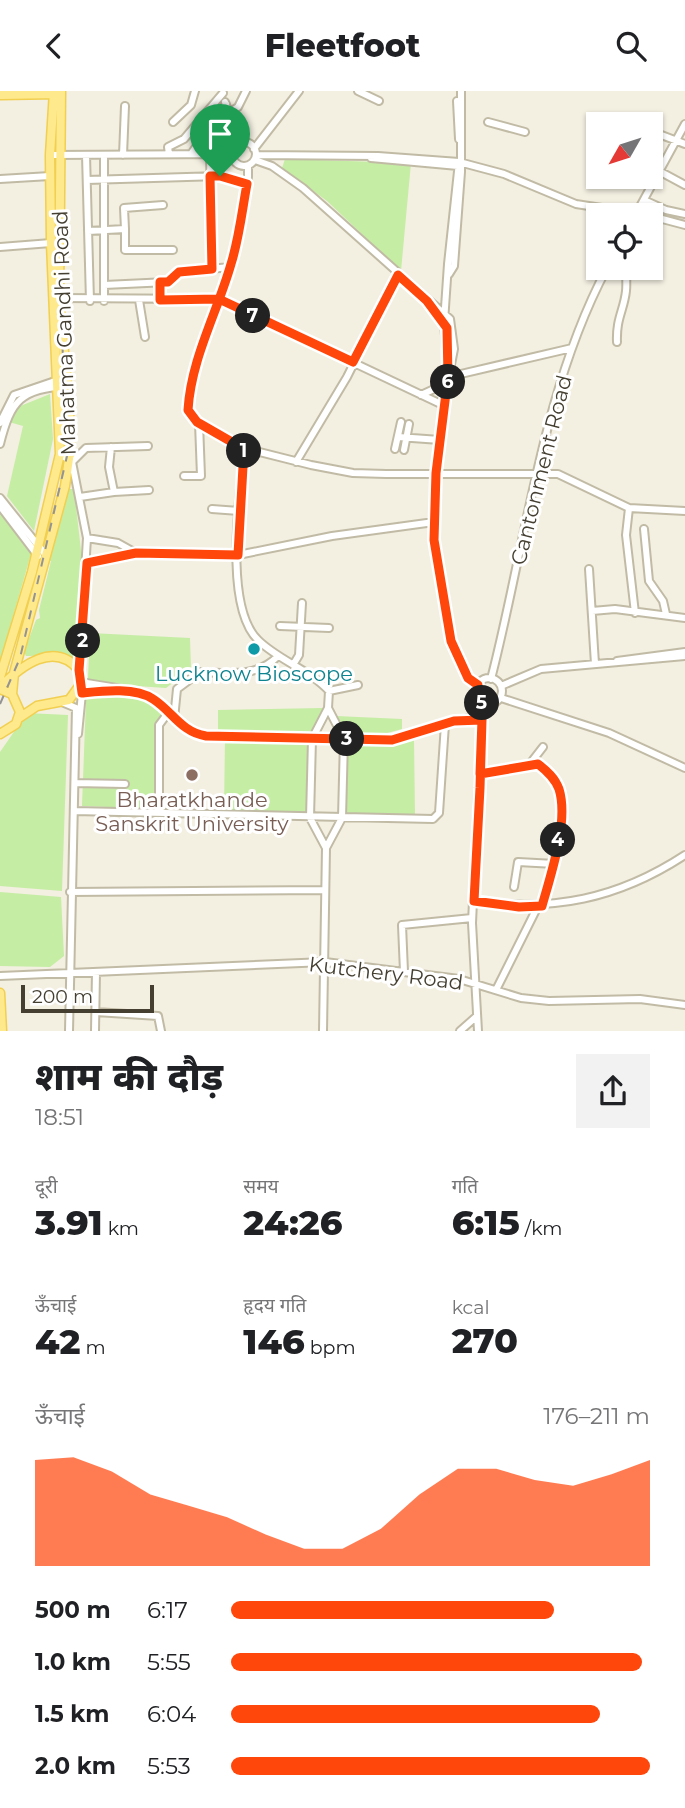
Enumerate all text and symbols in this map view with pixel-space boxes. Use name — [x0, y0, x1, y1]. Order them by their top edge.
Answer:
text: Fleetfoot — [265, 26, 420, 65]
icon: back — [35, 27, 73, 65]
icon: search — [612, 27, 650, 65]
pin — [190, 104, 250, 176]
north arrow — [586, 112, 663, 189]
map controls — [586, 112, 663, 280]
icon: arrive — [201, 115, 239, 153]
button: locate — [586, 203, 663, 280]
street label: Mahatma Gandhi Road — [47, 210, 81, 456]
pin: 7 — [236, 299, 270, 334]
text: 7 — [247, 304, 258, 327]
pin: 6 — [430, 365, 466, 399]
text: 6 — [441, 370, 454, 393]
street label: Cantonment Road — [505, 372, 577, 568]
pin: 1 — [226, 433, 262, 469]
text: 1 — [240, 439, 247, 462]
pin: 2 — [66, 623, 100, 659]
text: 2 — [77, 629, 88, 652]
marker: Lucknow Bioscope — [246, 641, 262, 657]
place label: Lucknow Bioscope — [155, 661, 353, 686]
pin: 5 — [464, 685, 500, 721]
text: 5 — [476, 691, 487, 714]
pin: 3 — [330, 721, 364, 757]
text: 3 — [341, 727, 352, 750]
marker: Bharatkhande Sanskrit University — [184, 767, 200, 783]
place label: Bharatkhande Sanskrit University — [95, 787, 289, 836]
pin: 4 — [540, 823, 576, 857]
text: 4 — [551, 828, 564, 851]
street label: Kutchery Road — [307, 951, 465, 995]
scale bar — [21, 982, 154, 1014]
text: 200 m — [32, 985, 93, 1008]
text: शाम की दौड़ — [35, 1053, 223, 1100]
button: share — [576, 1054, 650, 1128]
text: 18:51 — [35, 1103, 84, 1131]
text: दूरी — [35, 1175, 58, 1198]
text: समय — [243, 1175, 279, 1198]
text: गति — [452, 1175, 478, 1198]
text: 3.91 — [35, 1201, 103, 1244]
text: 24:26 — [243, 1201, 343, 1244]
text: 6:15 — [452, 1201, 520, 1244]
text: km — [103, 1217, 139, 1240]
text: /km — [520, 1217, 563, 1240]
text: ऊँचाई — [35, 1294, 76, 1317]
text: हृदय गति — [243, 1294, 306, 1317]
text: kcal — [452, 1296, 490, 1319]
text: 270 — [452, 1319, 518, 1362]
text: 42 — [35, 1320, 80, 1363]
text: 146 — [243, 1320, 305, 1363]
text: m — [80, 1336, 106, 1359]
text: bpm — [305, 1336, 356, 1359]
text: ऊँचाई — [35, 1402, 85, 1430]
text: 176–211 m — [543, 1402, 650, 1430]
text: 500 m — [35, 1596, 111, 1624]
text: 6:17 — [147, 1596, 188, 1624]
text: 1.0 km — [35, 1648, 111, 1676]
text: 5:55 — [147, 1648, 191, 1676]
text: 1.5 km — [35, 1700, 109, 1728]
text: 6:04 — [147, 1700, 196, 1728]
text: 2.0 km — [35, 1752, 116, 1780]
text: 5:53 — [147, 1752, 191, 1780]

